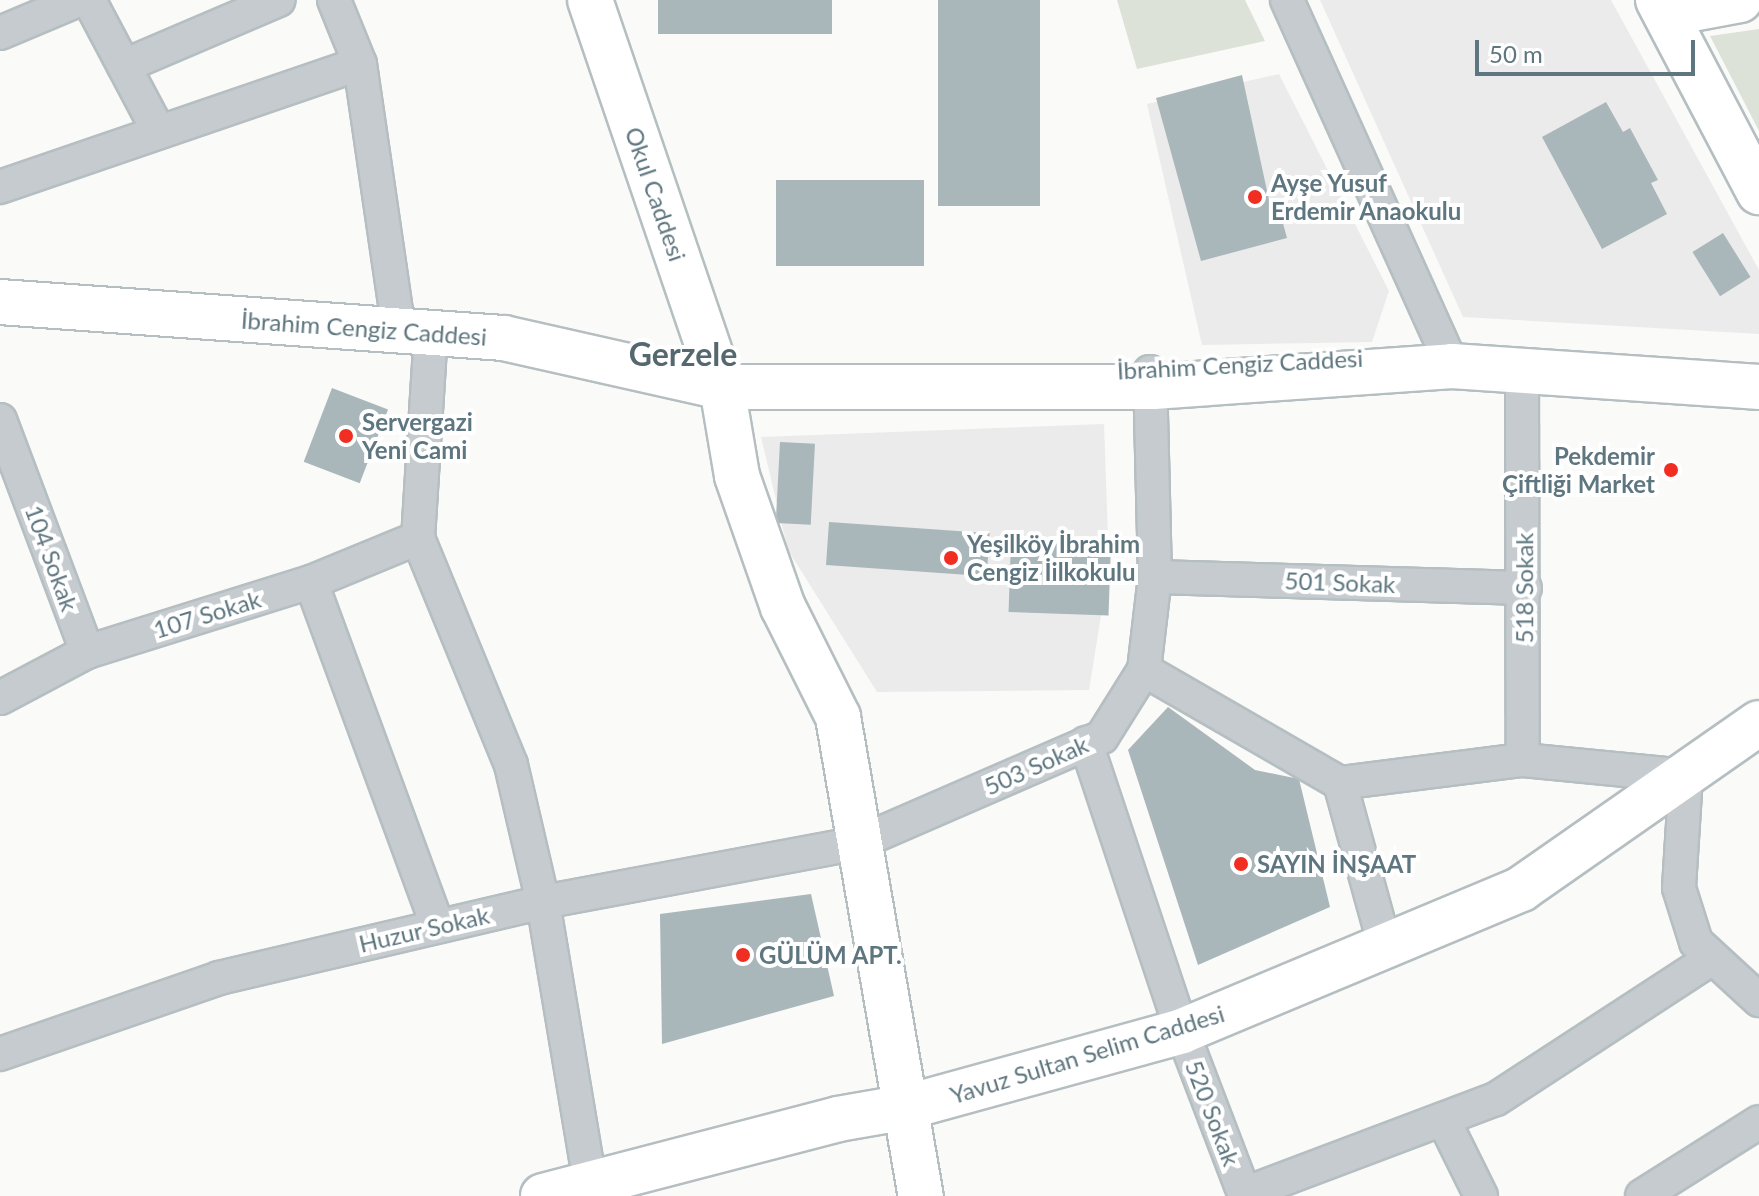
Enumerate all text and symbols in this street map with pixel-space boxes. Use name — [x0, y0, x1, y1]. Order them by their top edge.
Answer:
scale bar — [1479, 24, 1699, 74]
text: 50 m — [1489, 39, 1543, 68]
street label: Okul Caddesi — [620, 123, 692, 265]
place label: Ayşe Yusuf Erdemir Anaokulu — [1271, 169, 1463, 225]
marker: Ayşe Yusuf Erdemir Anaokulu — [1246, 188, 1264, 206]
street label: İbrahim Cengiz Caddesi — [240, 305, 488, 351]
district label: Gerzele — [629, 335, 737, 373]
street label: İbrahim Cengiz Caddesi — [1116, 343, 1364, 385]
place label: Servergazi Yeni Cami — [362, 408, 473, 464]
marker: Servergazi Yeni Cami — [337, 427, 355, 445]
place label: Pekdemir Çiftliği Market — [1502, 442, 1655, 498]
marker: Pekdemir Çiftliği Market — [1662, 461, 1680, 479]
street label: 104 Sokak — [20, 501, 84, 615]
place label: Yeşilköy İbrahim Cengiz İilkokulu — [967, 530, 1141, 586]
street label: 518 Sokak — [1510, 533, 1538, 643]
marker: Yeşilköy İbrahim Cengiz İilkokulu — [942, 549, 960, 567]
street label: 501 Sokak — [1284, 566, 1396, 598]
street label: 107 Sokak — [150, 584, 264, 644]
street label: 503 Sokak — [980, 729, 1092, 801]
place label: SAYIN İNŞAAT — [1257, 850, 1416, 878]
marker: SAYIN İNŞAAT — [1232, 855, 1250, 873]
street label: Huzur Sokak — [356, 900, 492, 958]
place label: GÜLÜM APT. — [759, 941, 903, 969]
marker: GÜLÜM APT. — [734, 946, 752, 964]
street label: Yavuz Sultan Selim Caddesi — [946, 999, 1228, 1109]
street label: 520 Sokak — [1180, 1056, 1246, 1170]

